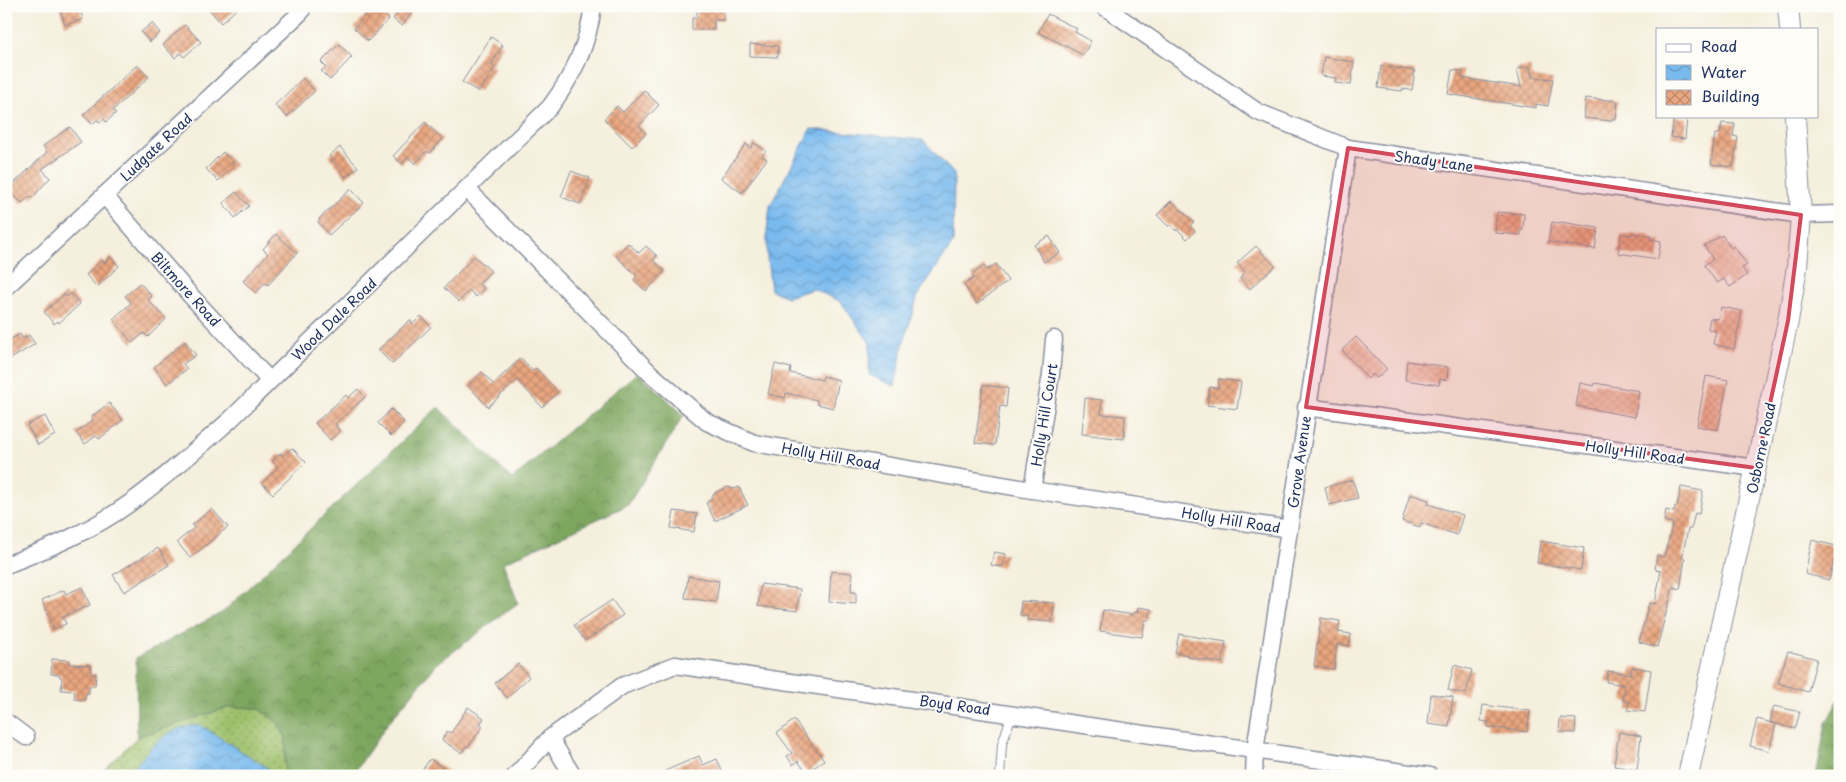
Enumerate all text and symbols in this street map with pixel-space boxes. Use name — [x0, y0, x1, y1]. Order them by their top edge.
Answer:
legend — [1656, 28, 1818, 118]
text: Road — [1701, 34, 1737, 57]
text: Water — [1701, 60, 1746, 83]
text: Building — [1701, 84, 1760, 107]
street label: Ludgate Road — [115, 108, 197, 186]
street label: Shady Lane — [1393, 145, 1475, 177]
street label: Biltmore Road — [147, 247, 225, 331]
street label: Wood Dale Road — [287, 273, 381, 365]
street label: Holly Hill Court — [1025, 362, 1063, 468]
street label: Osborne Road — [1741, 400, 1781, 496]
street label: Grove Avenue — [1282, 414, 1316, 510]
street label: Holly Hill Road — [1584, 435, 1686, 469]
street label: Holly Hill Road — [780, 437, 882, 475]
street label: Holly Hill Road — [1180, 502, 1282, 538]
street label: Boyd Road — [918, 690, 992, 720]

